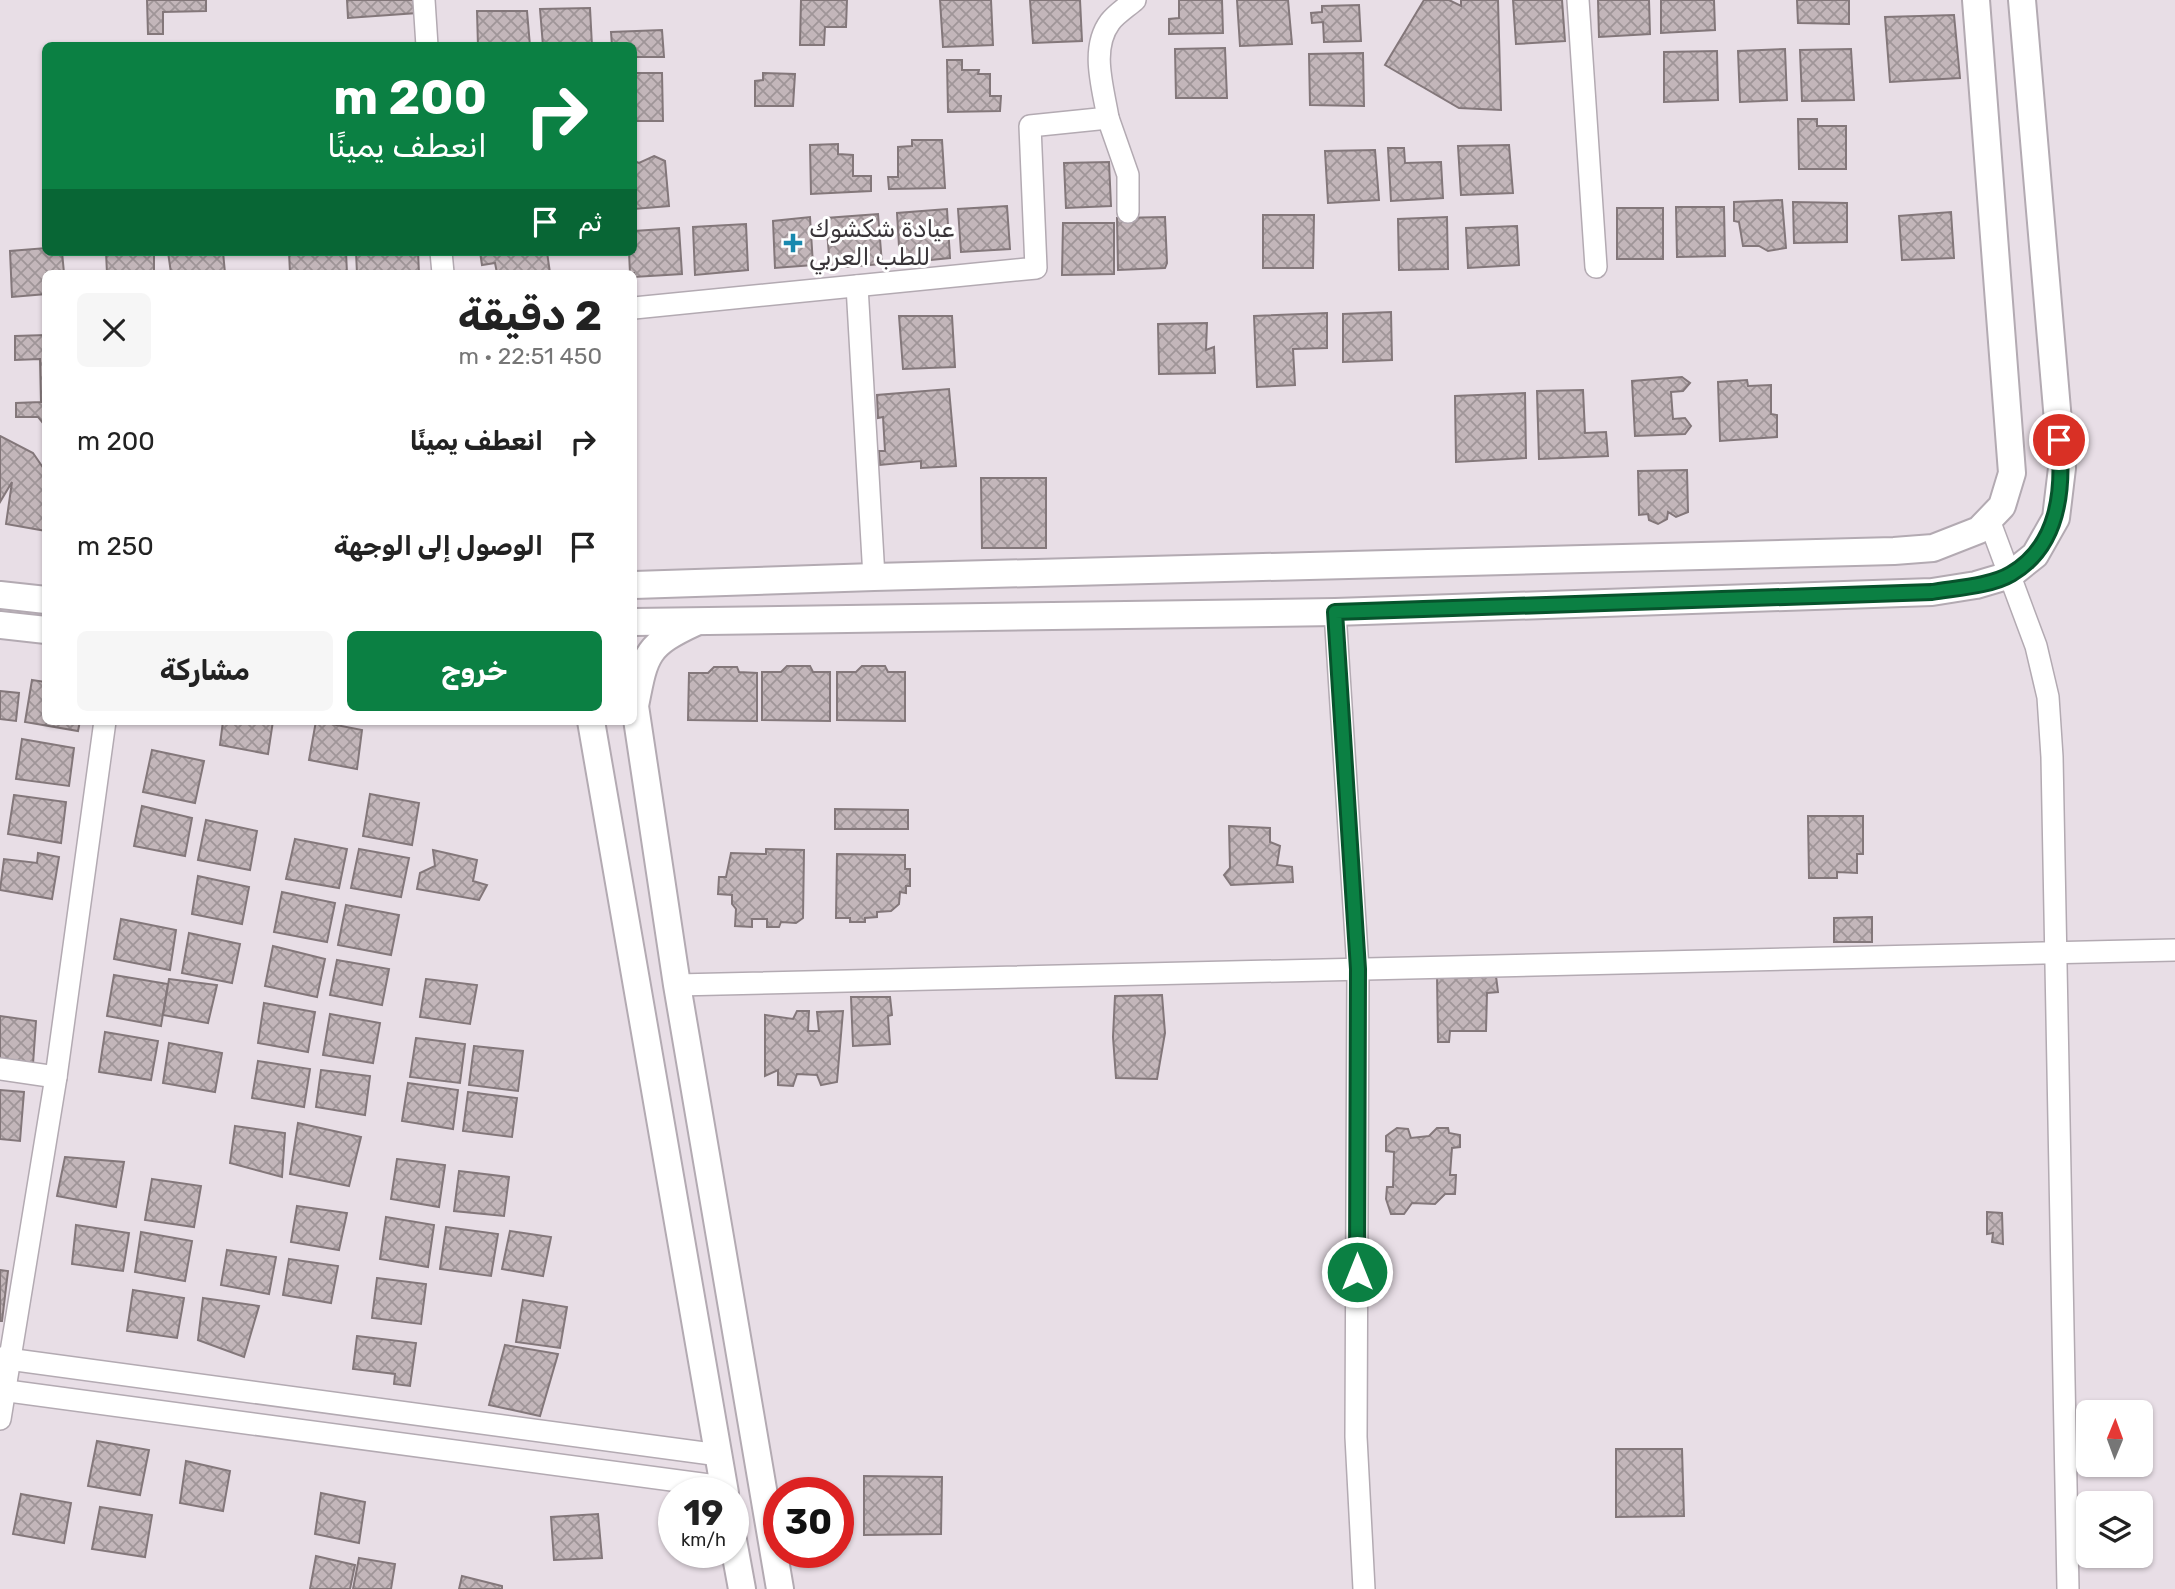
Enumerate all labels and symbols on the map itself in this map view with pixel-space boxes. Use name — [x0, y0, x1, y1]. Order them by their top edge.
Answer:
place label: عيادة شكشوك للطب العربي — [809, 215, 954, 275]
marker: عيادة شكشوك للطب العربي — [783, 233, 803, 253]
pin — [2029, 410, 2089, 470]
position arrow — [1320, 1235, 1394, 1309]
north arrow — [2076, 1400, 2152, 1477]
speed limit sign: 30 — [763, 1477, 854, 1568]

